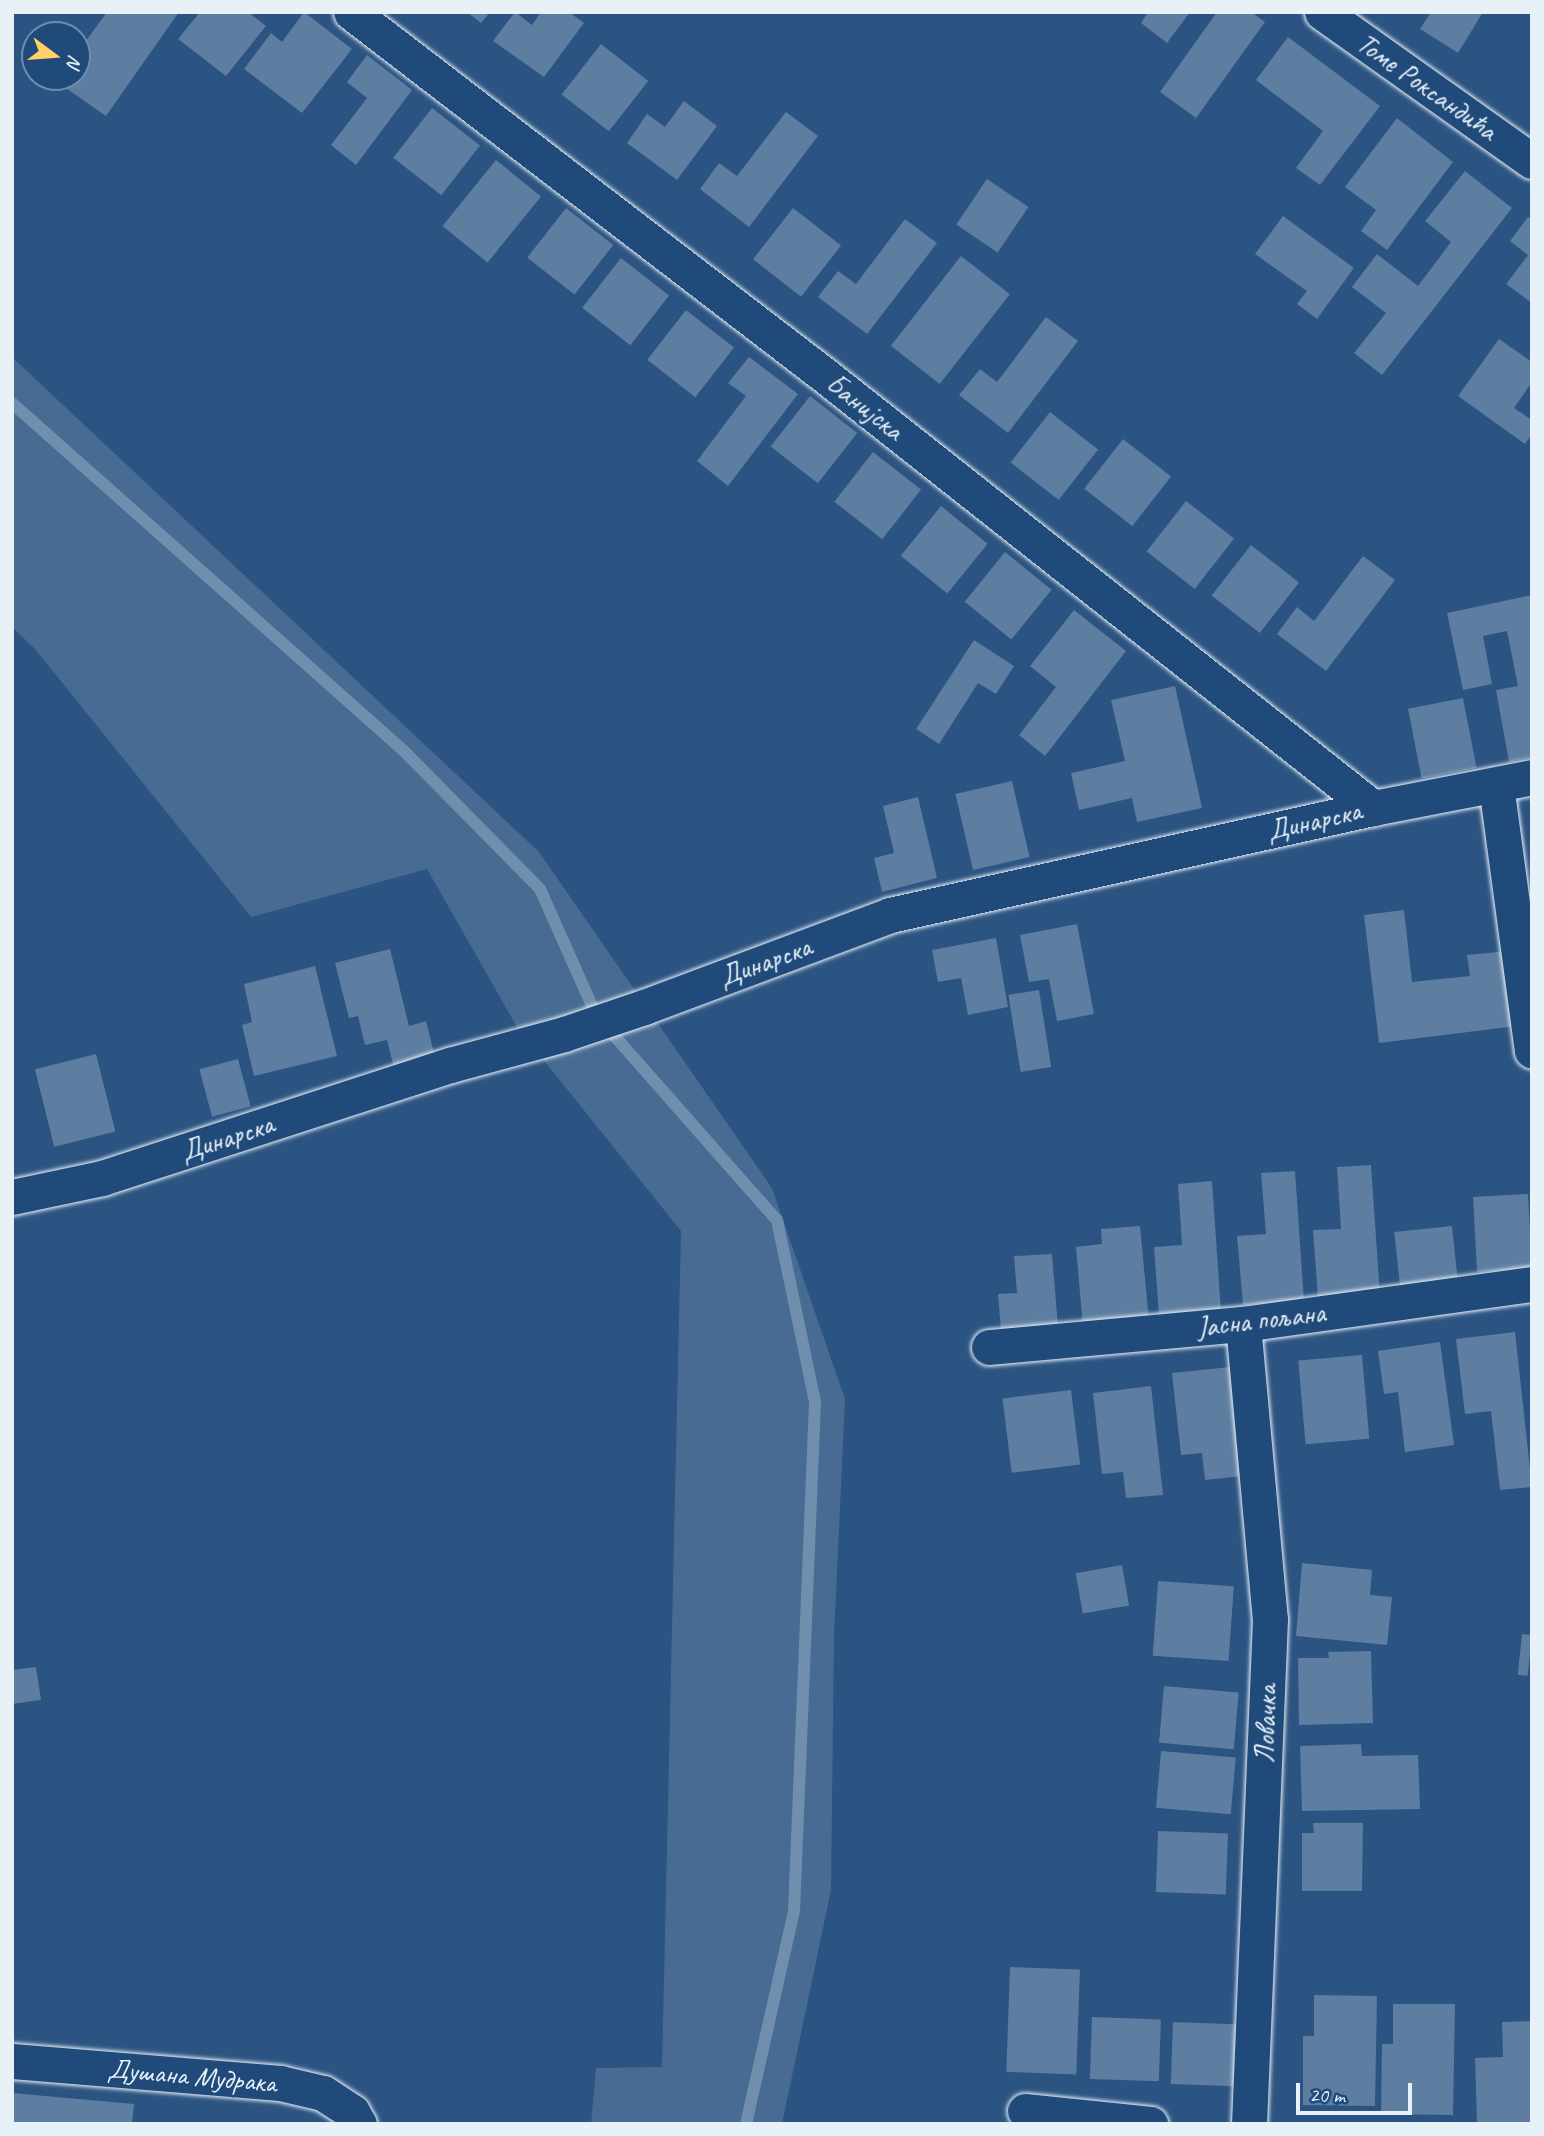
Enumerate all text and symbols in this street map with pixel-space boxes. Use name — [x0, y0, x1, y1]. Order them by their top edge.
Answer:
north arrow — [21, 21, 91, 91]
street label: Томе Роксандића — [1352, 28, 1502, 146]
text: N — [61, 52, 87, 70]
street label: Банијска — [820, 366, 910, 448]
street label: Динарска — [1264, 794, 1364, 848]
street label: Динарска — [714, 930, 816, 994]
street label: Динарска — [176, 1107, 278, 1169]
street label: Јасна пољана — [1195, 1295, 1327, 1345]
street label: Ловачка — [1248, 1684, 1284, 1764]
street label: Душана Мудрака — [106, 2052, 278, 2100]
scale bar — [1299, 2070, 1414, 2114]
text: 20 m — [1309, 2082, 1345, 2108]

